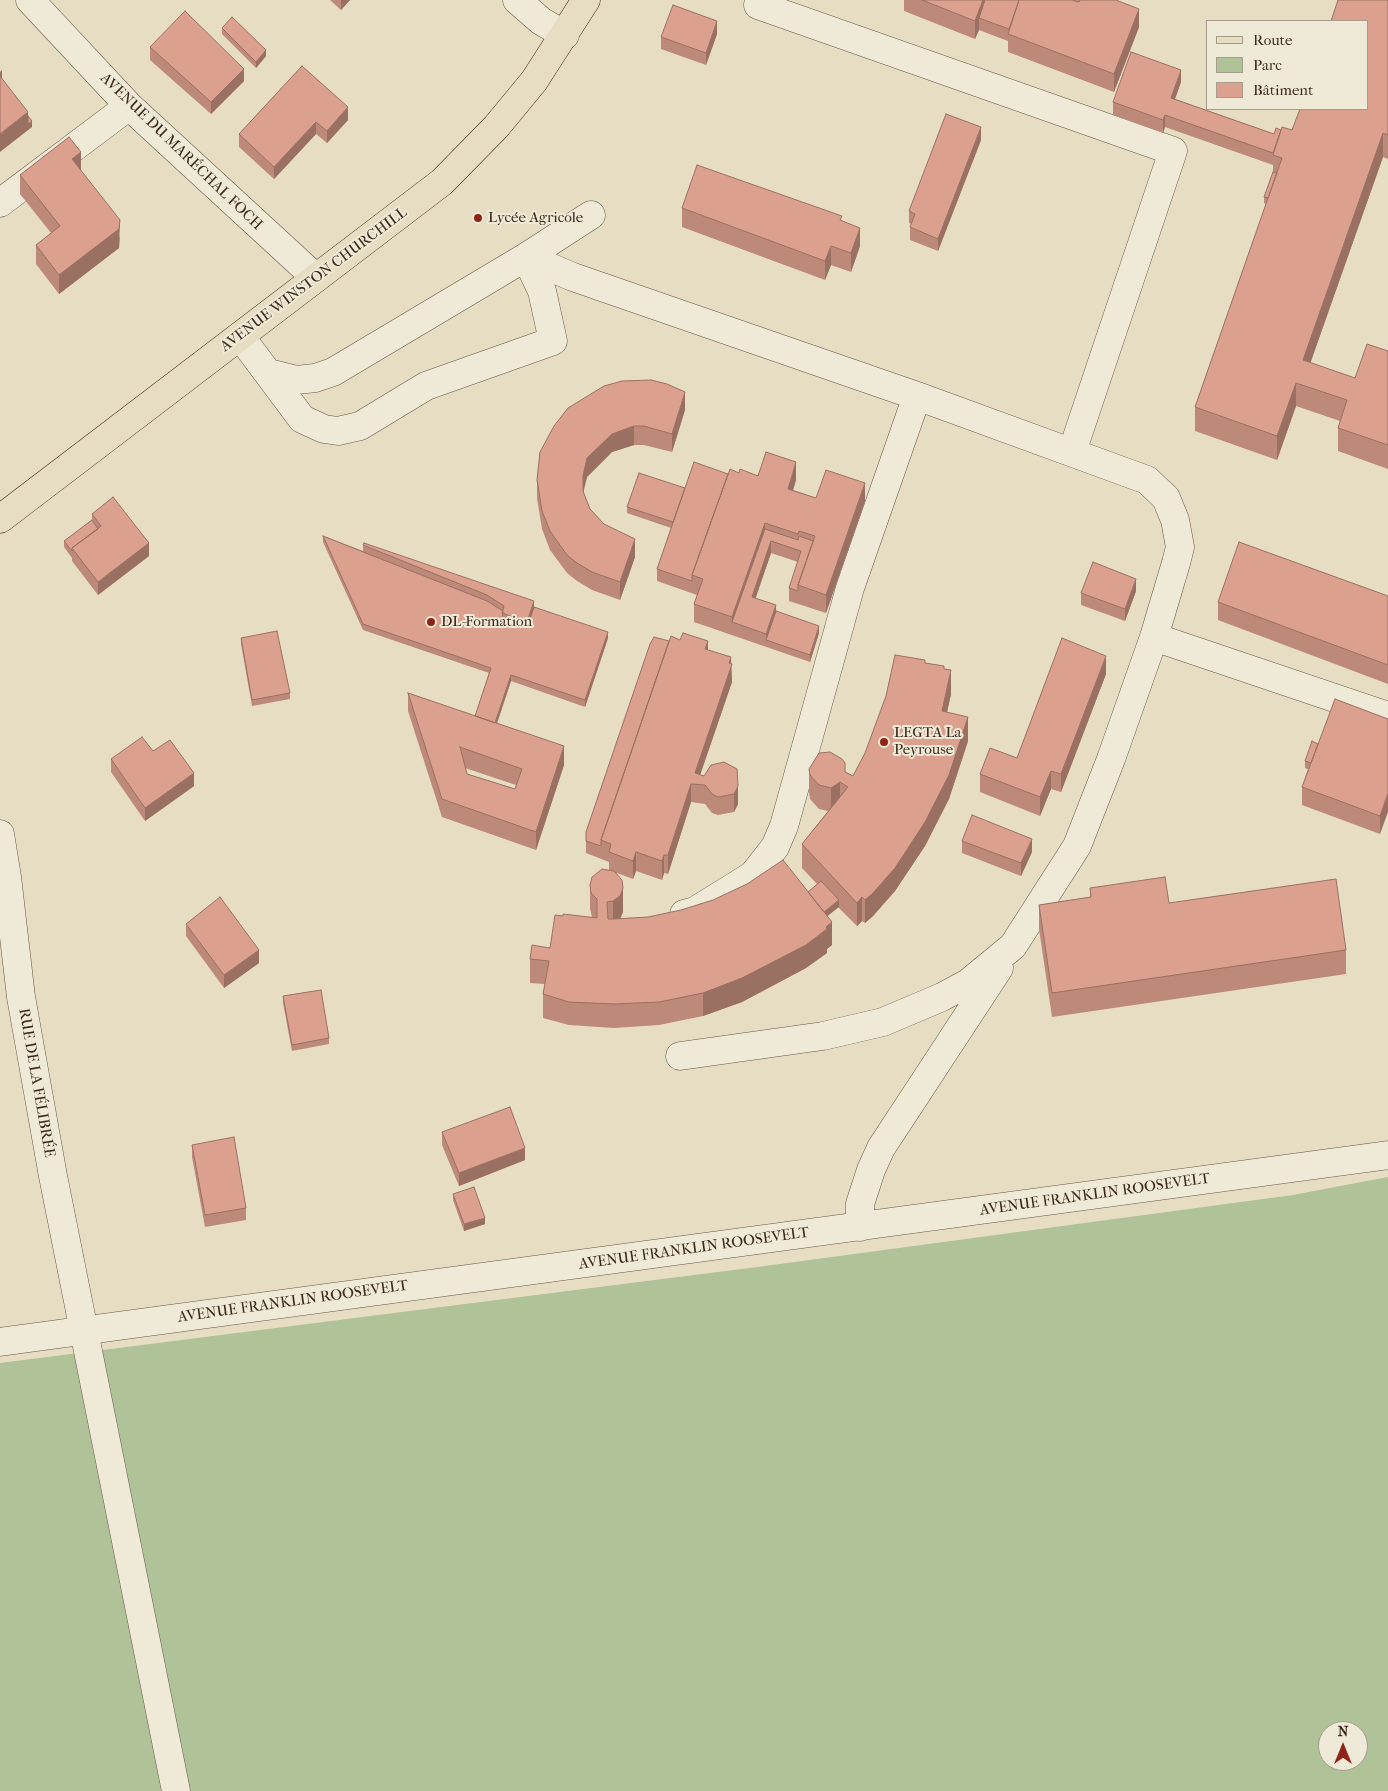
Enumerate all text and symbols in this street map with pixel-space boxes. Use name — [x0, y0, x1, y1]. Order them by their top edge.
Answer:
legend — [1206, 20, 1368, 110]
text: Route — [1253, 31, 1292, 49]
text: Parc — [1253, 56, 1282, 74]
street label: AVENUE DU MARÉCHAL FOCH — [96, 70, 266, 234]
text: Bâtiment — [1253, 81, 1313, 99]
street label: AVENUE WINSTON CHURCHILL — [217, 204, 411, 356]
place label: Lycée Agricole — [488, 209, 583, 227]
marker: Lycée Agricole — [472, 212, 484, 224]
place label: DL-Formation — [441, 613, 532, 631]
marker: DL-Formation — [425, 616, 437, 628]
place label: LEGTA La Peyrouse — [894, 724, 962, 759]
marker: LEGTA La Peyrouse — [878, 736, 890, 748]
street label: RUE DE LA FÉLIBRÉE — [14, 1007, 58, 1159]
street label: AVENUE FRANKLIN ROOSEVELT — [979, 1170, 1211, 1220]
street label: AVENUE FRANKLIN ROOSEVELT — [578, 1224, 810, 1274]
street label: AVENUE FRANKLIN ROOSEVELT — [177, 1277, 409, 1327]
north arrow — [1318, 1721, 1368, 1771]
text: N — [1338, 1723, 1348, 1740]

